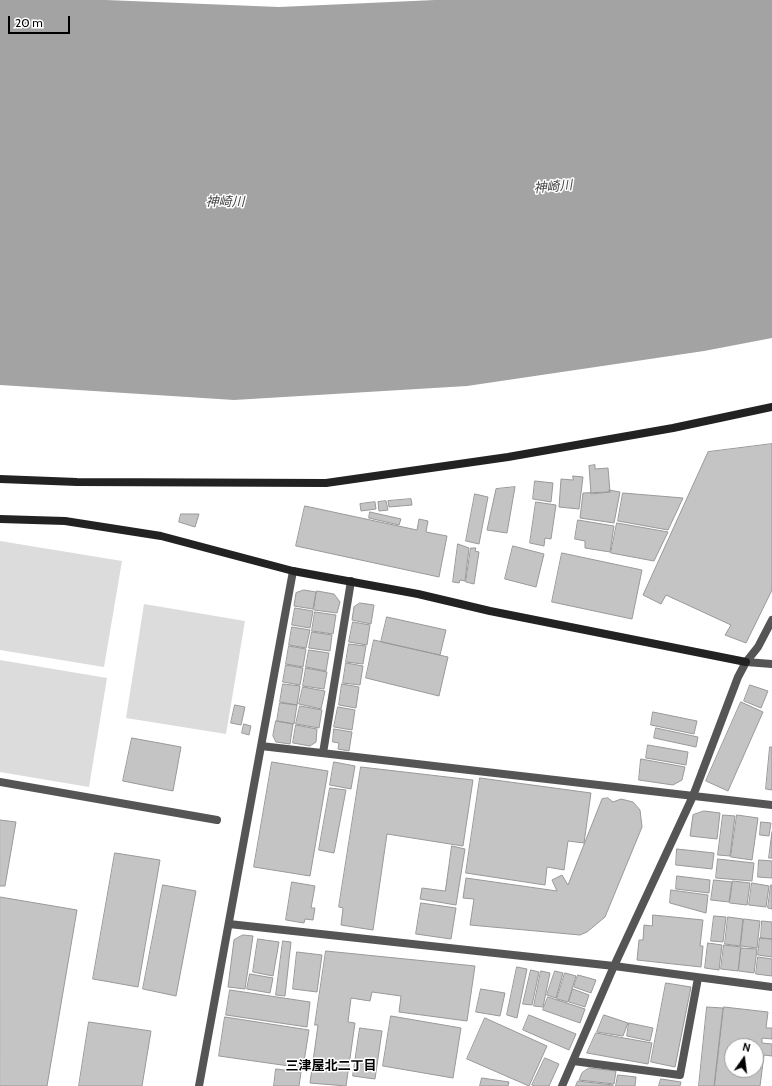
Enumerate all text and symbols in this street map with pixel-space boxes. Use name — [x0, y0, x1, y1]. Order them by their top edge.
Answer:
scale bar — [10, 8, 72, 34]
text: 20 m — [15, 15, 43, 30]
water label: 神崎川 — [533, 178, 573, 196]
water label: 神崎川 — [206, 194, 244, 210]
north arrow — [724, 1038, 764, 1078]
text: N — [741, 1040, 752, 1055]
district label: 三津屋北二丁目 — [286, 1058, 376, 1074]

